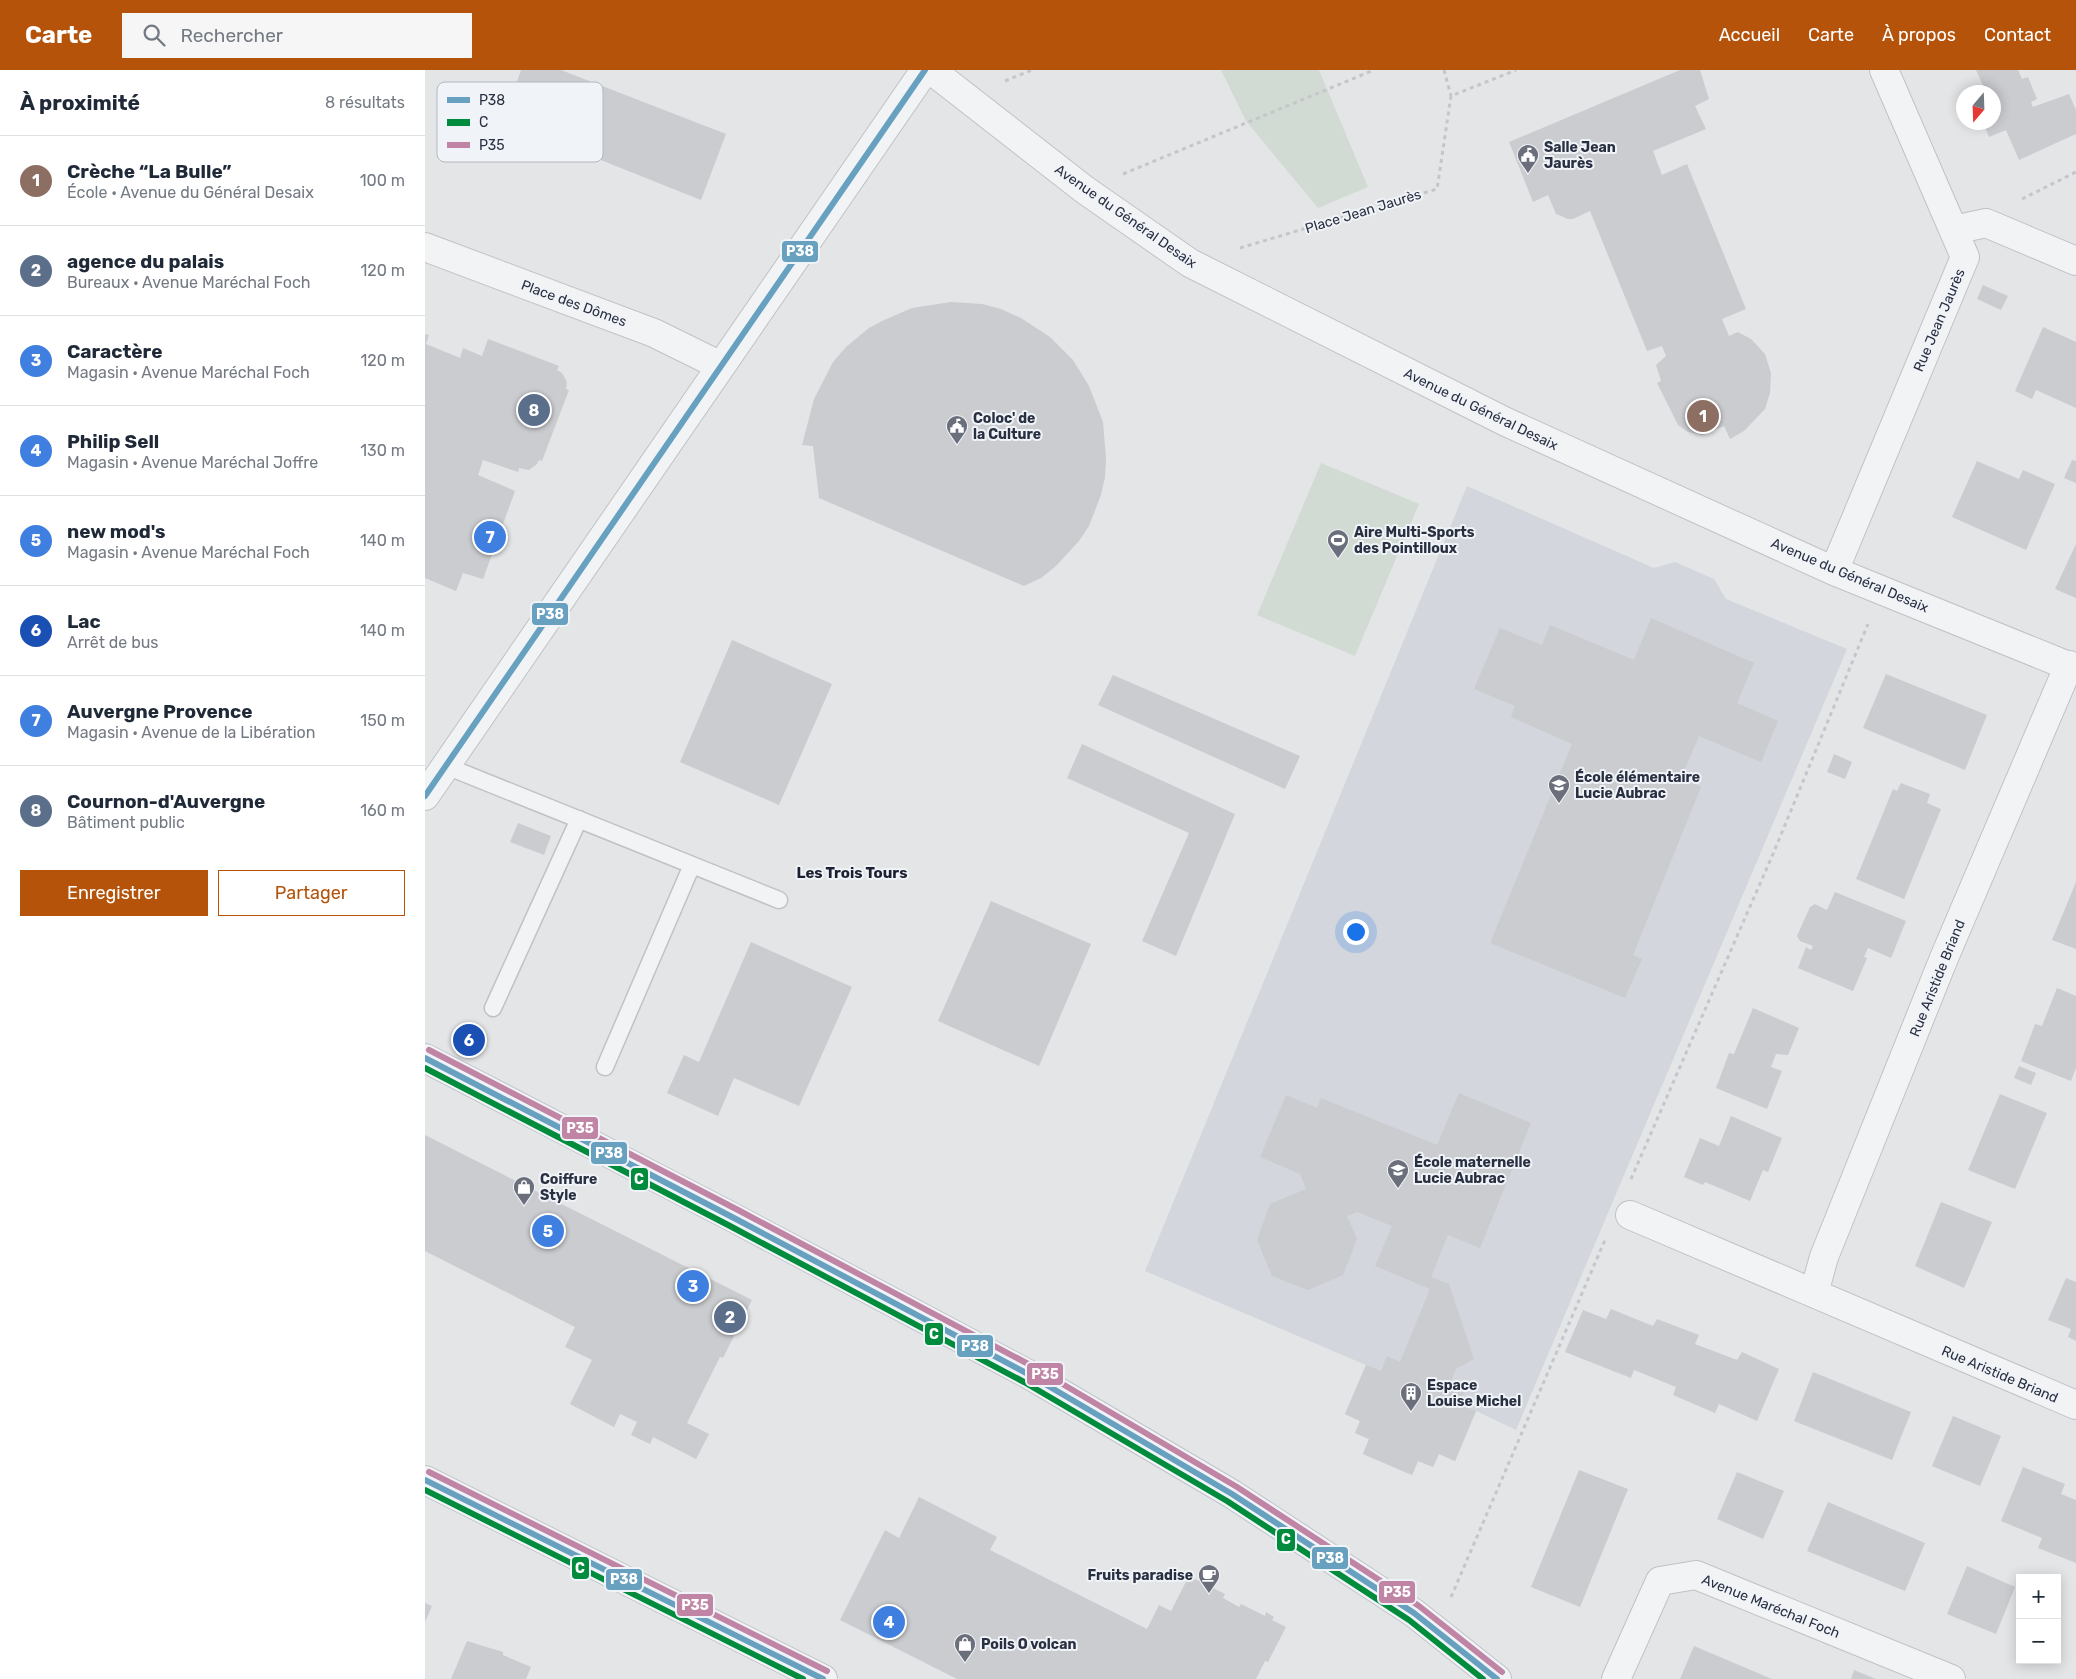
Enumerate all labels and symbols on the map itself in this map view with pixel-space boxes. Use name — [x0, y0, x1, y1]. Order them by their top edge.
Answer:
legend — [437, 82, 603, 162]
north arrow — [1956, 85, 2001, 130]
text: P38 — [479, 92, 505, 109]
text: C — [479, 114, 488, 131]
text: P35 — [479, 137, 505, 154]
place label: Salle Jean Jaurès — [1544, 139, 1616, 172]
public building icon: Salle Jean Jaurès — [1516, 143, 1540, 174]
street label: Avenue du Général Desaix — [1051, 161, 1200, 272]
street label: Place Jean Jaurès — [1303, 186, 1423, 237]
line badge: P38 — [781, 240, 819, 263]
text: P38 — [786, 243, 814, 260]
street label: Rue Jean Jaurès — [1910, 266, 1969, 374]
street label: Place des Dômes — [519, 277, 629, 330]
street label: Avenue du Général Desaix — [1401, 365, 1561, 454]
pin: 8 — [518, 391, 550, 429]
pin: 1 — [1687, 397, 1719, 435]
place label: Coloc' de la Culture — [973, 410, 1041, 443]
public building icon: Coloc' de la Culture — [945, 414, 969, 445]
pin: 7 — [474, 518, 506, 556]
place label: Aire Multi-Sports des Pointilloux — [1354, 524, 1475, 557]
sports icon: Aire Multi-Sports des Pointilloux — [1326, 528, 1350, 559]
street label: Avenue du Général Desaix — [1769, 535, 1932, 617]
line badge: P38 — [531, 602, 569, 626]
text: P38 — [536, 606, 564, 623]
place label: École élémentaire Lucie Aubrac — [1575, 768, 1700, 802]
school or university icon: École élémentaire Lucie Aubrac — [1547, 773, 1571, 804]
district label: Les Trois Tours — [797, 864, 907, 882]
street label: Rue Aristide Briand — [1906, 917, 1969, 1039]
your location — [1343, 919, 1369, 945]
pin: 6 — [453, 1021, 485, 1059]
line badge: P35 — [561, 1116, 599, 1140]
text: P35 — [566, 1120, 594, 1137]
line badge: P38 — [590, 1141, 628, 1165]
text: P38 — [595, 1145, 623, 1162]
place label: École maternelle Lucie Aubrac — [1414, 1153, 1531, 1187]
school or university icon: École maternelle Lucie Aubrac — [1386, 1158, 1410, 1189]
line badge: C — [630, 1167, 649, 1191]
place label: Coiffure Style — [540, 1171, 597, 1204]
text: C — [634, 1171, 644, 1188]
shop icon: Coiffure Style — [512, 1175, 536, 1206]
pin: 5 — [532, 1212, 564, 1250]
pin: 3 — [677, 1267, 709, 1305]
pin: 2 — [714, 1298, 746, 1336]
line badge: C — [924, 1322, 944, 1346]
text: C — [929, 1326, 939, 1343]
line badge: P38 — [956, 1334, 994, 1358]
text: P38 — [961, 1338, 989, 1355]
street label: Rue Aristide Briand — [1939, 1342, 2061, 1407]
line badge: P35 — [1026, 1362, 1064, 1386]
text: P35 — [1031, 1366, 1059, 1383]
place label: Espace Louise Michel — [1427, 1377, 1521, 1410]
building icon: Espace Louise Michel — [1399, 1381, 1423, 1412]
line badge: C — [1276, 1528, 1296, 1552]
text: C — [1281, 1531, 1291, 1548]
line badge: P38 — [1311, 1546, 1349, 1570]
text: P38 — [1316, 1550, 1344, 1567]
line badge: C — [571, 1556, 590, 1580]
text: C — [575, 1560, 585, 1577]
cafe icon: Fruits paradise — [1197, 1563, 1221, 1594]
place label: Fruits paradise — [1087, 1567, 1193, 1584]
line badge: P38 — [605, 1568, 643, 1591]
text: P38 — [610, 1571, 638, 1588]
street label: Avenue Maréchal Foch — [1699, 1571, 1842, 1642]
line badge: P35 — [1378, 1580, 1416, 1604]
text: P35 — [1383, 1584, 1411, 1601]
line badge: P35 — [676, 1593, 714, 1617]
text: P35 — [681, 1597, 709, 1614]
pin: 4 — [873, 1603, 905, 1641]
shop icon: Poils O volcan — [953, 1632, 977, 1663]
place label: Poils O volcan — [981, 1636, 1076, 1653]

